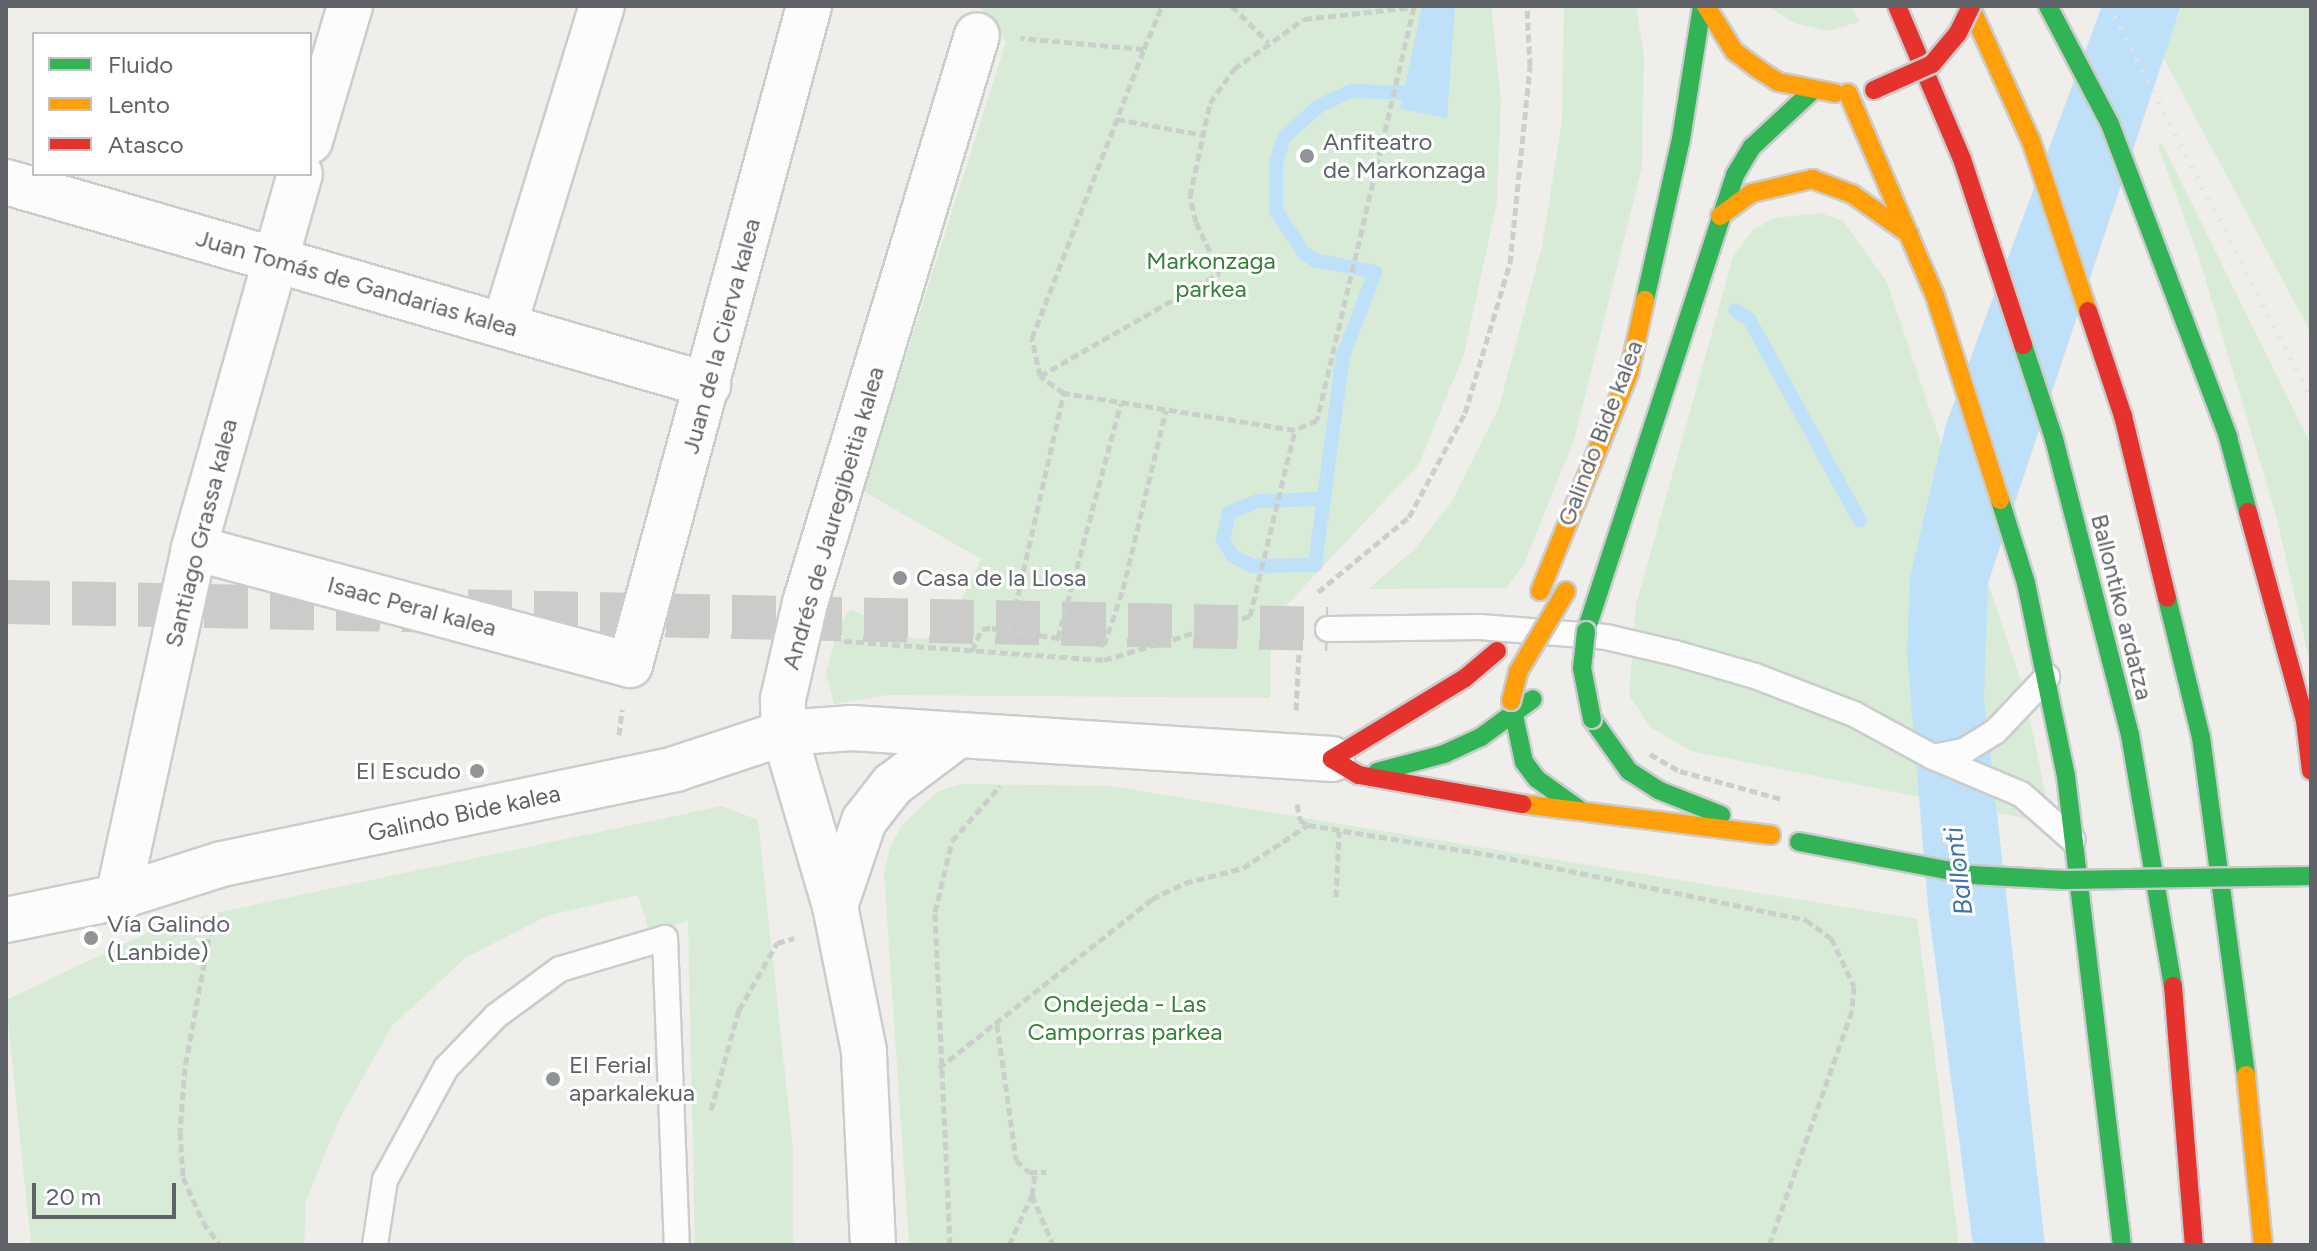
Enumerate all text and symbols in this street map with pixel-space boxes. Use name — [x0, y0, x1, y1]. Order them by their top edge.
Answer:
legend — [32, 32, 312, 176]
text: Fluido — [108, 50, 173, 79]
text: Lento — [108, 90, 170, 119]
place label: Anfiteatro de Markonzaga — [1323, 128, 1486, 184]
text: Atasco — [108, 130, 184, 159]
marker: Anfiteatro de Markonzaga — [1298, 147, 1316, 165]
street label: Juan de la Cierva kalea — [676, 215, 766, 457]
street label: Juan Tomás de Gandarias kalea — [193, 223, 521, 343]
park label: Markonzaga parkea — [1146, 247, 1276, 303]
street label: Galindo Bide kalea — [1551, 336, 1649, 530]
street label: Andrés de Jauregibeitia kalea — [776, 363, 890, 673]
street label: Santiago Grassa kalea — [159, 416, 243, 650]
street label: Ballontiko ardatza — [2085, 511, 2159, 703]
place label: Casa de la Llosa — [916, 564, 1087, 592]
marker: Casa de la Llosa — [891, 569, 909, 587]
street label: Isaac Peral kalea — [324, 570, 500, 642]
place label: El Escudo — [356, 757, 461, 785]
marker: El Escudo — [468, 762, 486, 780]
street label: Galindo Bide kalea — [365, 779, 563, 847]
water label: Ballonti — [1938, 825, 1980, 917]
place label: Vía Galindo (Lanbide) — [107, 910, 230, 966]
marker: Vía Galindo (Lanbide) — [82, 929, 100, 947]
park label: Ondejeda - Las Camporras parkea — [1028, 990, 1222, 1046]
place label: El Ferial aparkalekua — [569, 1051, 695, 1107]
marker: El Ferial aparkalekua — [544, 1070, 562, 1088]
scale bar — [36, 1167, 180, 1217]
text: 20 m — [46, 1182, 101, 1211]

